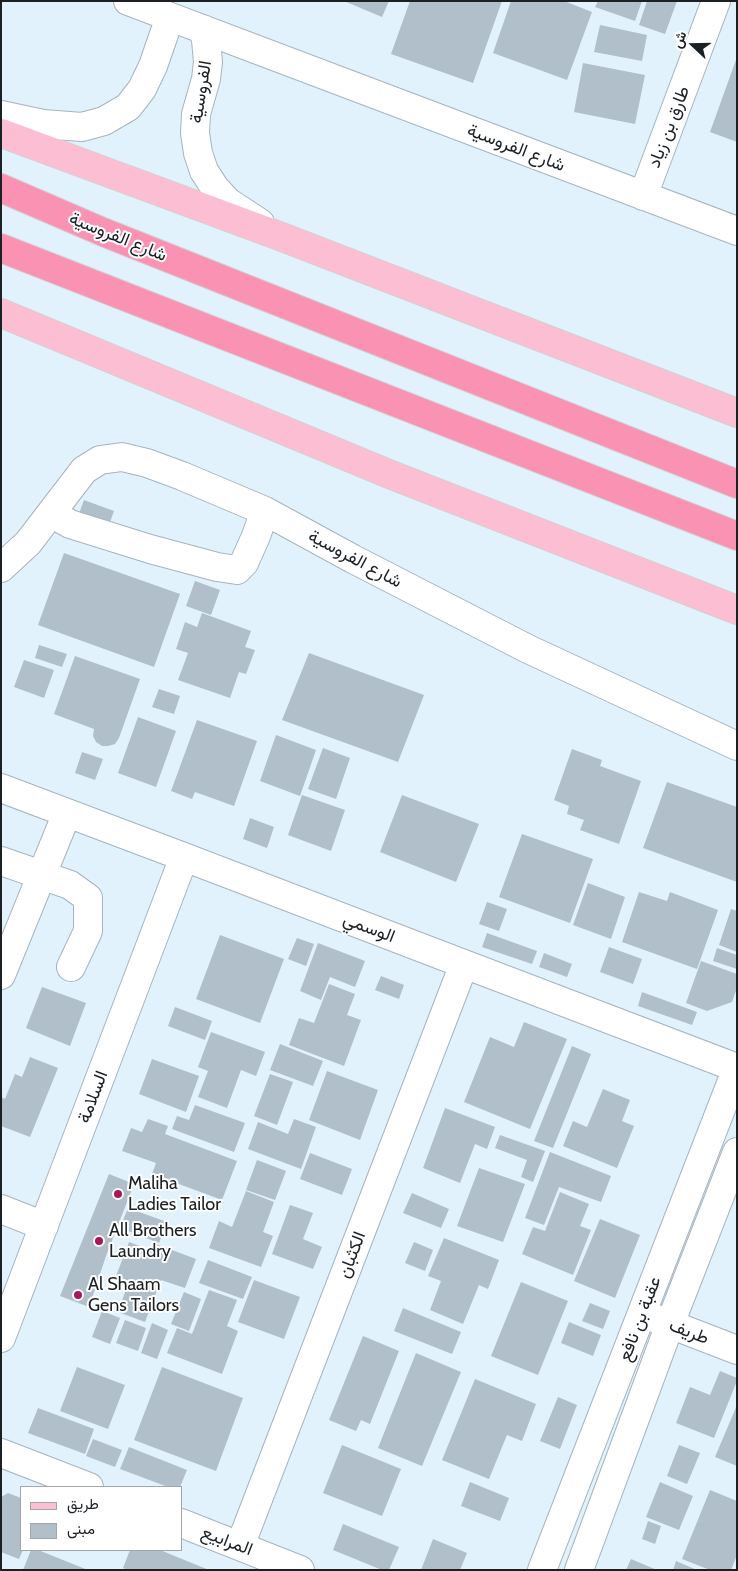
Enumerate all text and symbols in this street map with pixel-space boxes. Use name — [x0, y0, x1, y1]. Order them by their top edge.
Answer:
north arrow — [668, 20, 718, 70]
text: ش — [668, 29, 690, 51]
street label: الفروسية — [185, 59, 217, 125]
street label: طارق بن زياد — [644, 83, 694, 171]
street label: شارع الفروسية — [464, 119, 568, 177]
street label: شارع الفروسية — [66, 208, 170, 266]
street label: شارع الفروسية — [304, 525, 406, 593]
street label: الوسمي — [340, 908, 398, 948]
street label: السلامة — [73, 1068, 113, 1126]
place label: Maliha Ladies Tailor — [128, 1173, 221, 1216]
marker: Maliha Ladies Tailor — [112, 1188, 124, 1200]
place label: All Brothers Laundry — [109, 1220, 197, 1262]
street label: الكثبان — [333, 1229, 371, 1281]
marker: All Brothers Laundry — [93, 1235, 105, 1247]
street label: عقبة بن نافع — [614, 1273, 666, 1365]
place label: Al Shaam Gens Tailors — [88, 1274, 179, 1316]
marker: Al Shaam Gens Tailors — [72, 1289, 84, 1301]
street label: طريف — [666, 1315, 712, 1349]
legend — [20, 1486, 182, 1551]
text: طريق — [67, 1495, 99, 1513]
text: مبنى — [67, 1520, 95, 1538]
street label: المرابيع — [198, 1521, 256, 1561]

